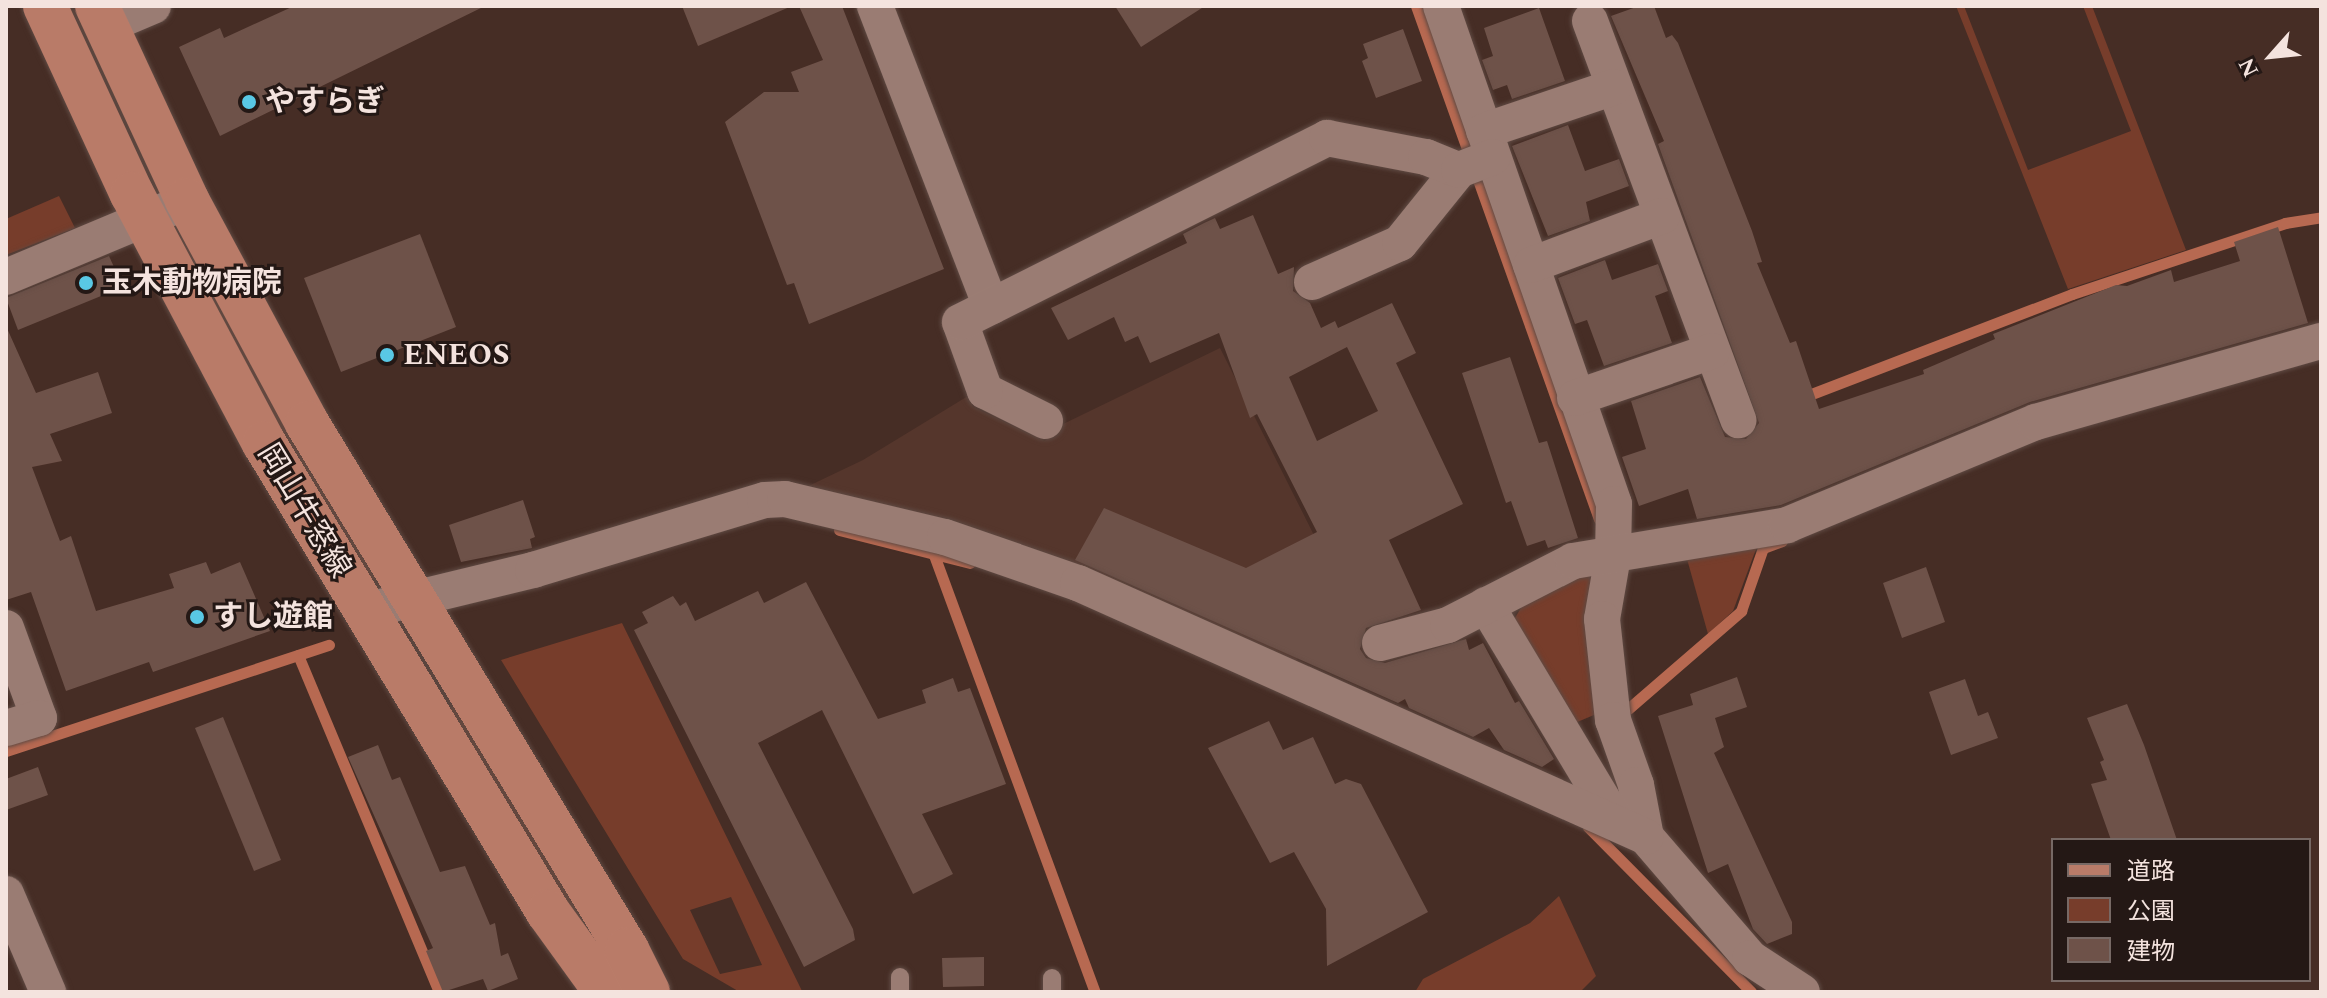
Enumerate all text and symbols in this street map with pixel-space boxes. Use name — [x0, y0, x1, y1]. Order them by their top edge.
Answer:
north arrow — [2231, 16, 2311, 96]
text: N — [2230, 52, 2268, 83]
place label: やすらぎ — [265, 84, 385, 120]
marker: やすらぎ — [240, 93, 258, 111]
place label: 玉木動物病院 — [102, 265, 282, 301]
marker: 玉木動物病院 — [77, 274, 95, 292]
place label: ENEOS — [403, 337, 510, 373]
marker: ENEOS — [378, 346, 396, 364]
street label: 岡山牛窓線 — [250, 437, 358, 585]
place label: すし遊館 — [213, 599, 333, 635]
marker: すし遊館 — [188, 608, 206, 626]
legend — [2051, 838, 2311, 982]
text: 道路 — [2127, 854, 2175, 890]
text: 公園 — [2127, 894, 2175, 930]
text: 建物 — [2127, 934, 2175, 970]

